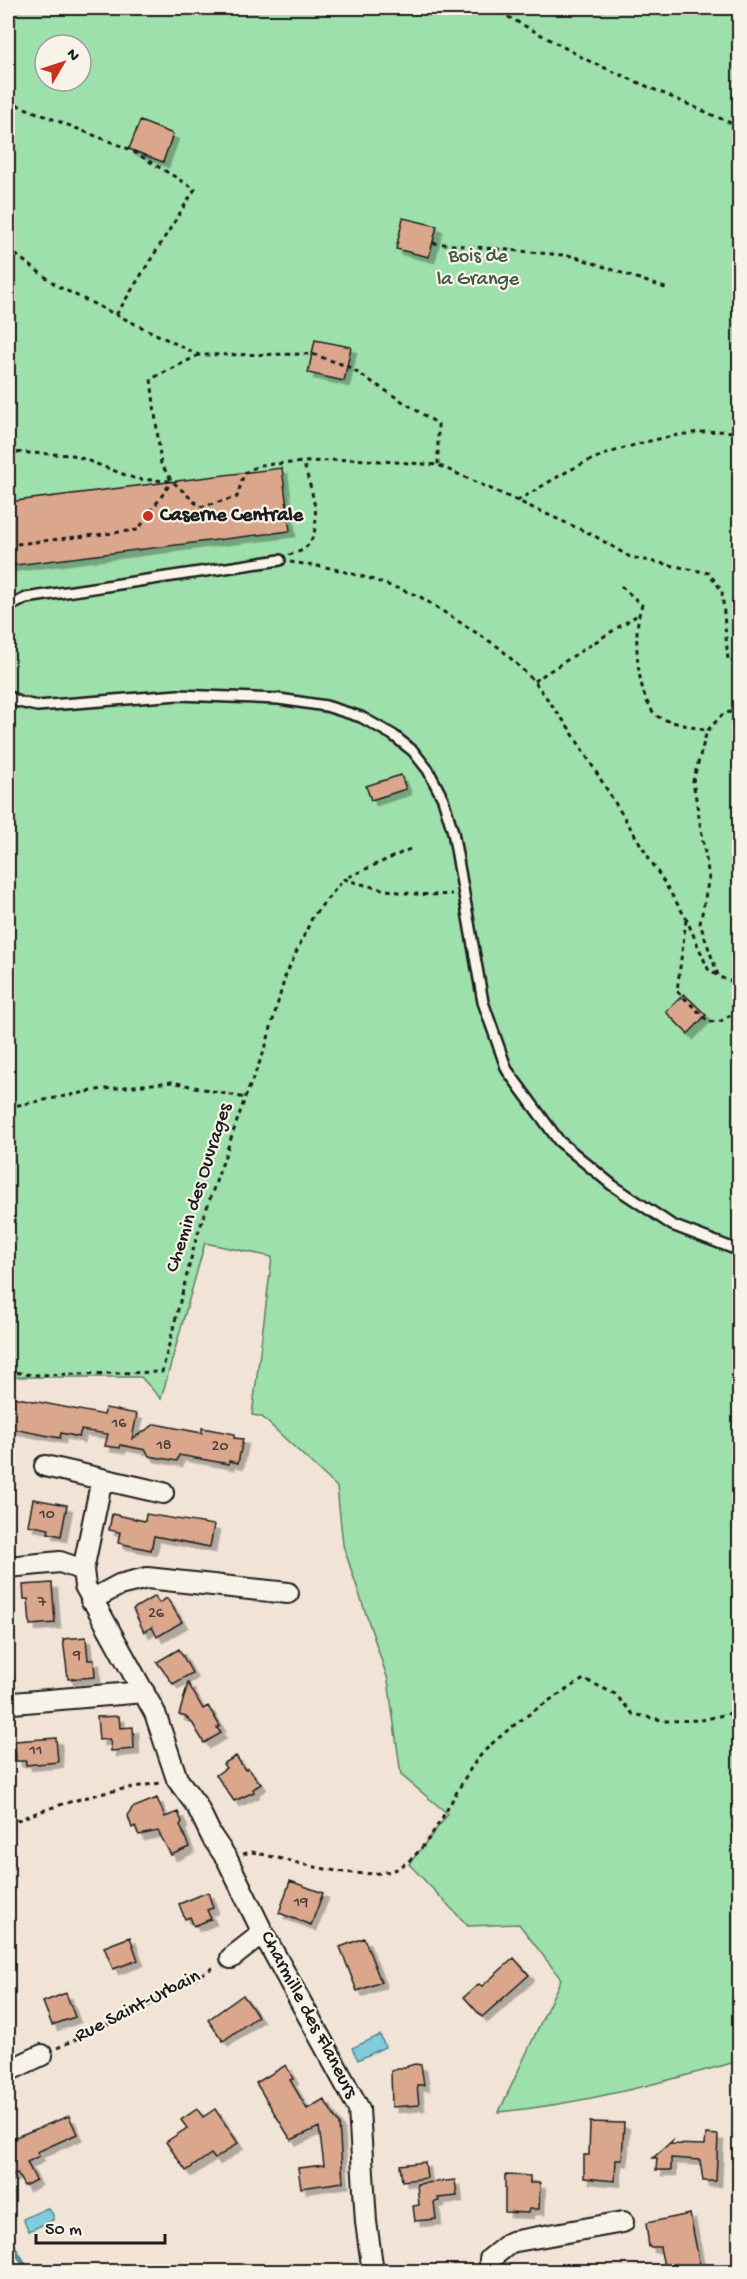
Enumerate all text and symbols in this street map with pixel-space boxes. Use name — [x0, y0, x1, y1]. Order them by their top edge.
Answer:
north arrow — [33, 33, 93, 93]
text: N — [61, 46, 83, 66]
park label: Bois de la Grange — [437, 246, 520, 292]
place label: Caserne Centrale — [159, 505, 304, 528]
marker: Caserne Centrale — [141, 509, 155, 523]
street label: Chemin des Ouvrages — [162, 1100, 238, 1275]
house number: 16 — [111, 1415, 127, 1434]
house number: 18 — [155, 1437, 172, 1456]
house number: 20 — [212, 1438, 228, 1457]
house number: 10 — [38, 1506, 55, 1525]
house number: 7 — [37, 1594, 47, 1613]
house number: 26 — [148, 1605, 165, 1624]
house number: 9 — [72, 1647, 81, 1666]
house number: 11 — [29, 1742, 42, 1761]
house number: 19 — [293, 1894, 308, 1913]
street label: Charmille des Flaneurs — [254, 1928, 362, 2103]
street label: Rue Saint-Urbain — [71, 1965, 205, 2049]
scale bar — [36, 2207, 165, 2245]
text: 50 m — [45, 2220, 82, 2241]

